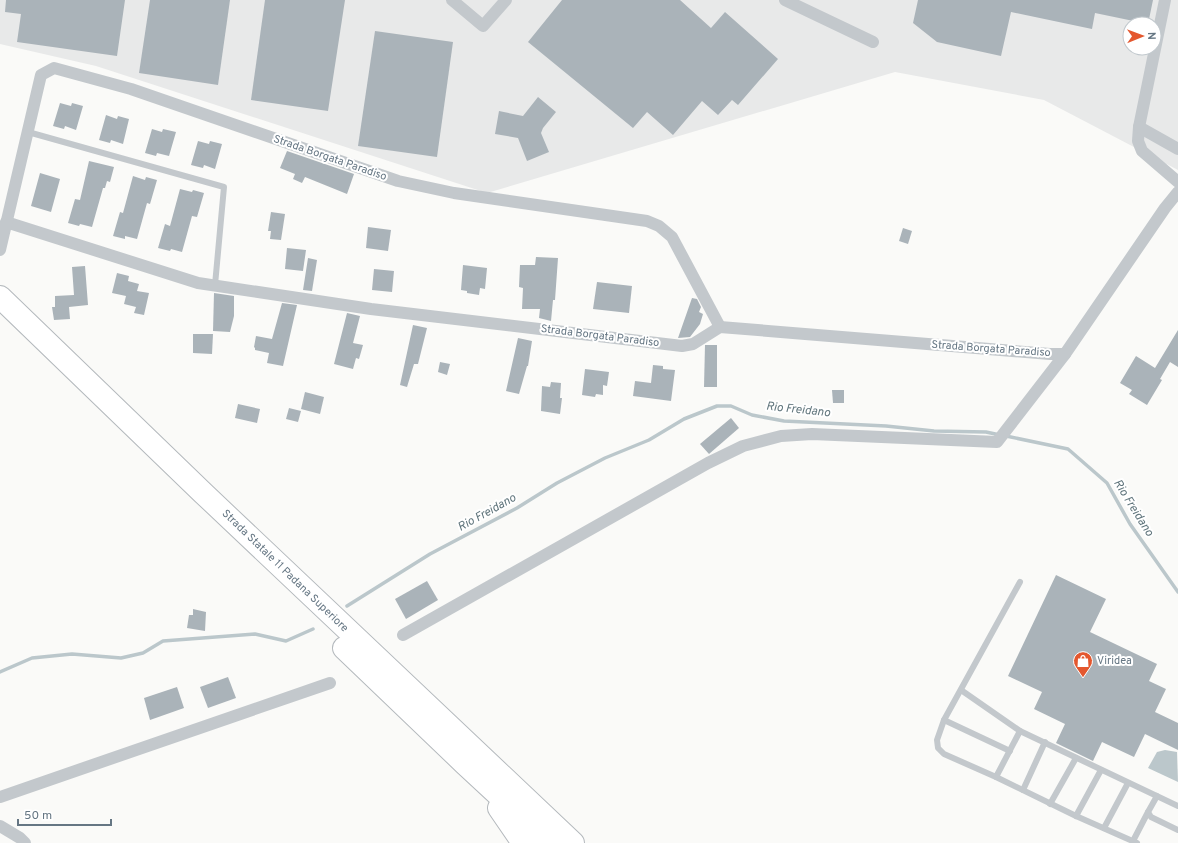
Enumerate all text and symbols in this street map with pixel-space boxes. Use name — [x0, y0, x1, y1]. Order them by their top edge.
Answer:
north arrow — [1122, 16, 1162, 56]
text: N — [1144, 32, 1158, 40]
street label: Strada Borgata Paradiso — [271, 132, 389, 184]
street label: Strada Borgata Paradiso — [540, 322, 660, 350]
street label: Strada Borgata Paradiso — [931, 338, 1051, 360]
water label: Rio Freidano — [765, 399, 832, 421]
water label: Rio Freidano — [1109, 476, 1157, 540]
water label: Rio Freidano — [455, 490, 520, 536]
street label: Strada Statale 11 Padana Superiore — [219, 507, 351, 635]
shop icon: Viridea — [1072, 650, 1094, 678]
place label: Viridea — [1097, 654, 1132, 668]
scale bar — [18, 801, 111, 827]
text: 50 m — [24, 808, 52, 824]

